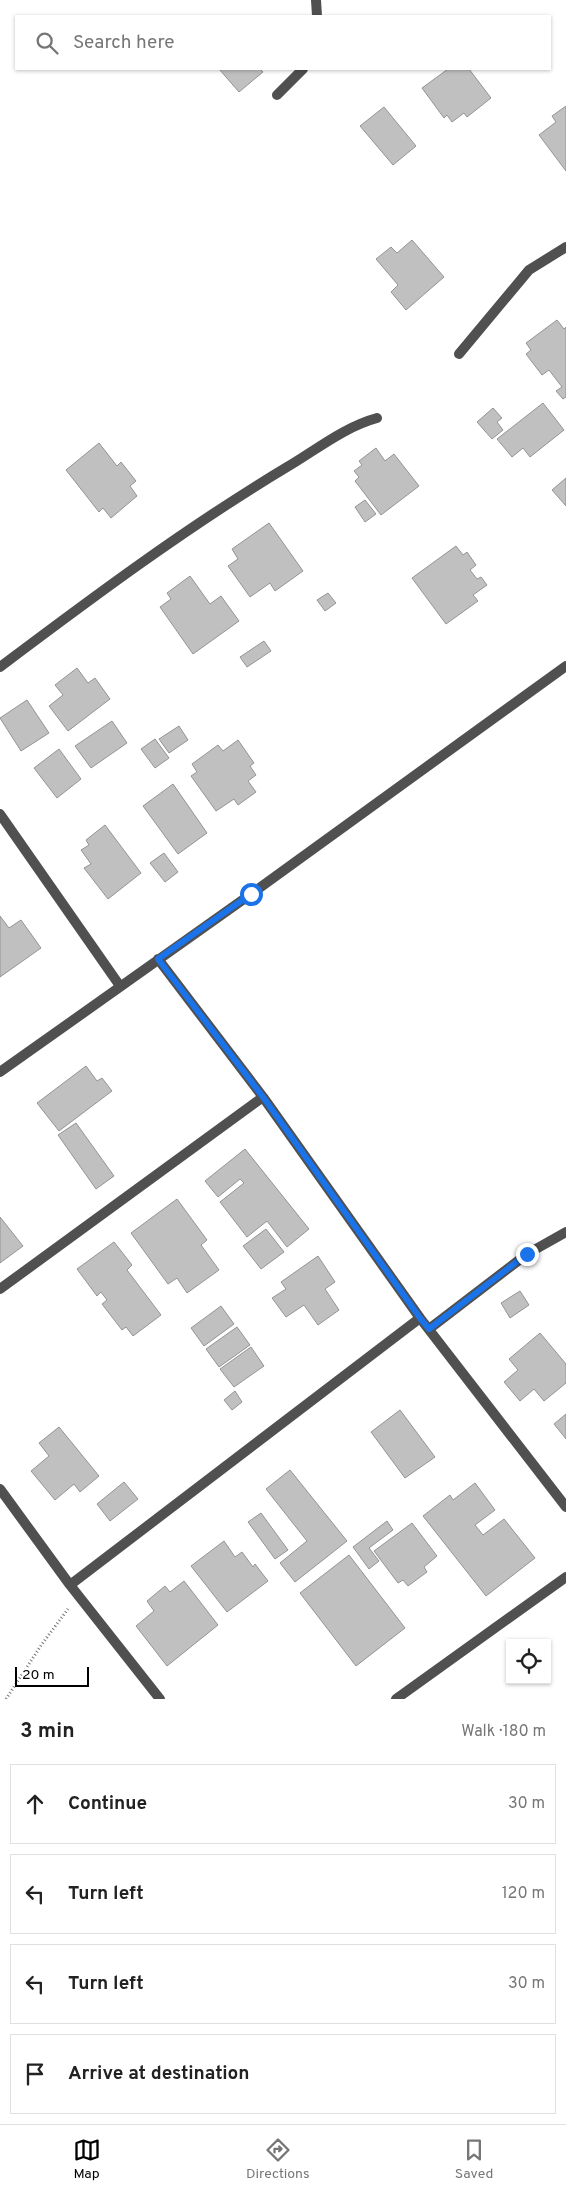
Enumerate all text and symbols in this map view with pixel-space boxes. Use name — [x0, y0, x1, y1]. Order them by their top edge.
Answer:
search box — [15, 15, 551, 70]
icon: search — [33, 29, 61, 57]
text: Search here — [73, 31, 175, 55]
route start — [240, 883, 263, 906]
route end — [516, 1243, 539, 1266]
map controls — [506, 1639, 551, 1684]
button: locate — [506, 1639, 551, 1684]
scale bar — [15, 1664, 89, 1687]
text: 20 m — [22, 1667, 55, 1684]
text: 3 min — [20, 1718, 75, 1745]
text: Walk · 180 m — [461, 1722, 546, 1742]
icon: ahead — [21, 1790, 49, 1818]
text: Continue — [68, 1792, 147, 1816]
text: 30 m — [508, 1794, 545, 1814]
icon: left — [21, 1880, 49, 1908]
text: Turn left — [68, 1882, 144, 1906]
text: 120 m — [502, 1884, 545, 1904]
icon: left — [21, 1970, 49, 1998]
text: Turn left — [68, 1972, 144, 1996]
text: 30 m — [508, 1974, 545, 1994]
icon: arrive — [21, 2060, 49, 2088]
text: Arrive at destination — [68, 2062, 249, 2086]
tab: Map — [73, 2136, 101, 2183]
tab: Directions — [246, 2136, 310, 2183]
tab: Saved — [455, 2136, 493, 2183]

